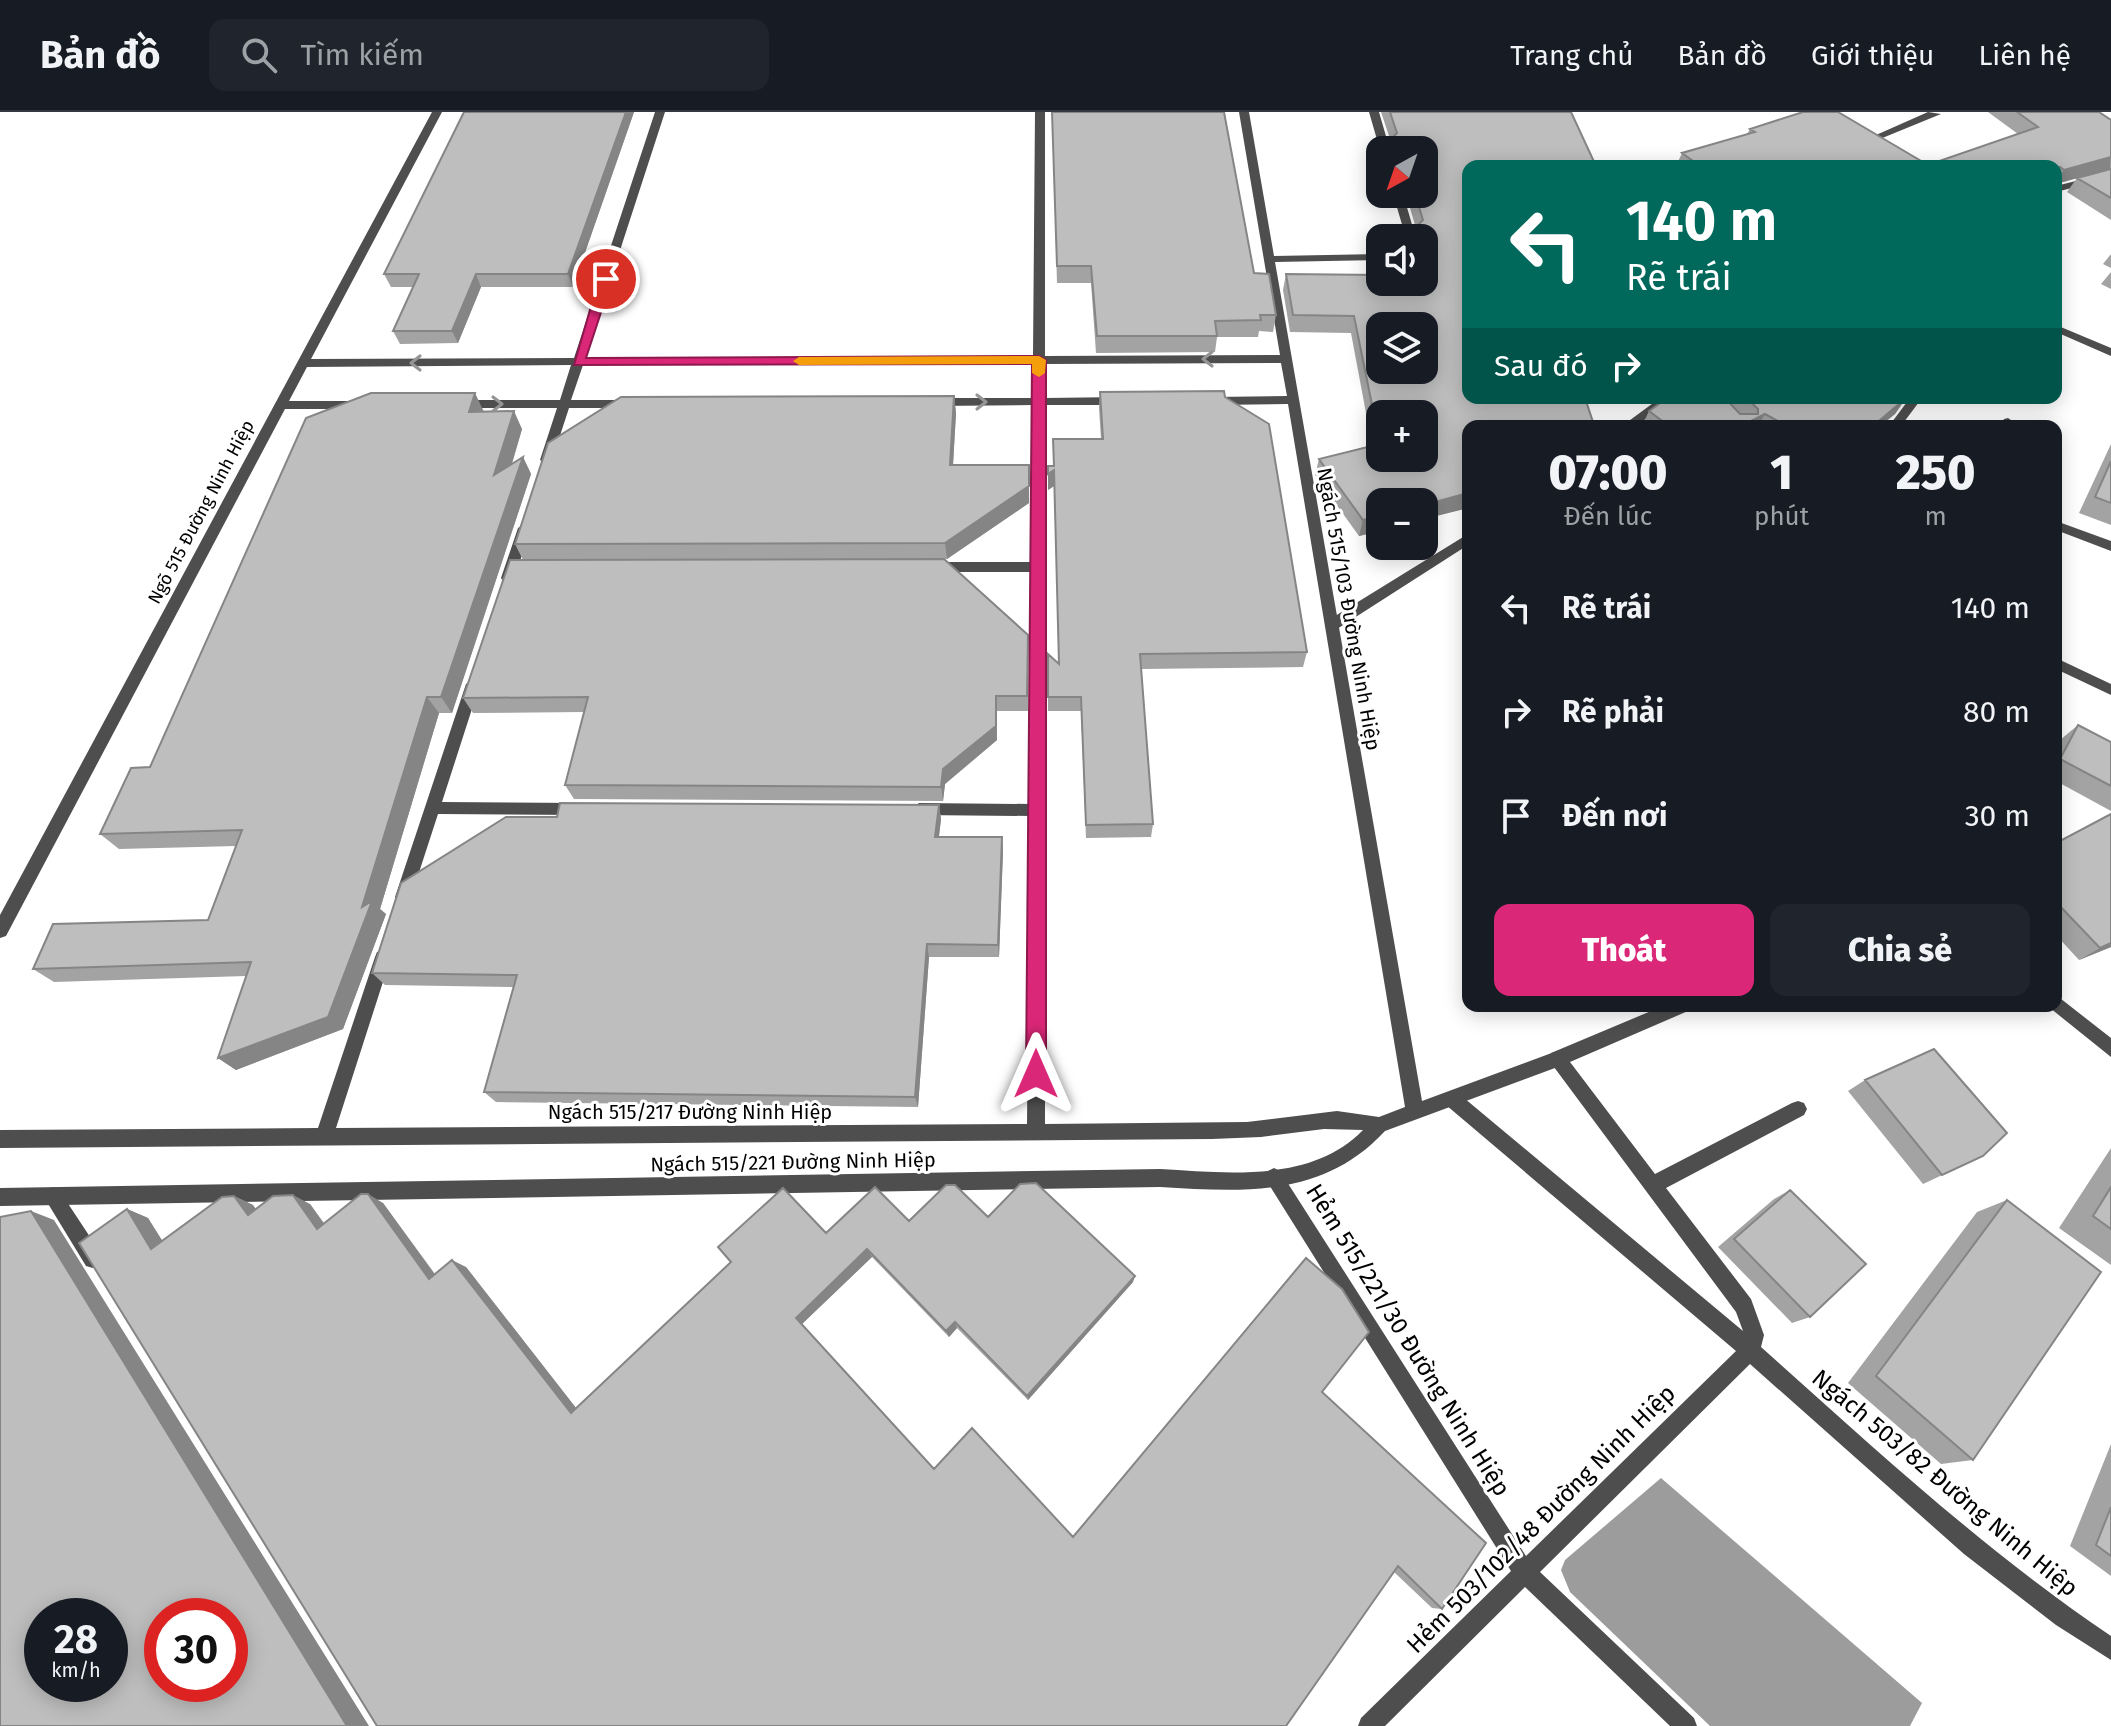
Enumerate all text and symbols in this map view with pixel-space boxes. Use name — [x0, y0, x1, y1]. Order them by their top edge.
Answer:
search box — [209, 19, 769, 91]
text: Bản đồ — [40, 32, 161, 78]
icon: search — [237, 33, 281, 77]
text: Tìm kiếm — [301, 37, 424, 73]
text: Trang chủ — [1510, 39, 1634, 72]
text: Bản đồ — [1678, 39, 1767, 72]
text: Giới thiệu — [1811, 39, 1934, 72]
text: Liên hệ — [1978, 39, 2071, 72]
north arrow — [1366, 136, 1438, 208]
map controls — [1366, 136, 1438, 560]
text: 140 m — [1626, 188, 1777, 255]
icon: left — [1494, 192, 1598, 296]
button: sound — [1366, 224, 1438, 296]
pin — [572, 245, 640, 313]
text: Rẽ trái — [1626, 256, 1732, 300]
icon: arrive — [584, 257, 628, 301]
button: layers — [1366, 312, 1438, 384]
icon: right — [1604, 344, 1648, 388]
text: Sau đó — [1494, 348, 1588, 384]
one-way arrow — [1201, 350, 1214, 368]
one-way arrow — [409, 354, 422, 372]
one-way arrow — [975, 393, 988, 411]
one-way arrow — [491, 395, 504, 413]
button: + — [1366, 400, 1438, 472]
street label: Ngõ 515 Đường Ninh Hiệp — [143, 416, 259, 608]
text: 07:00 — [1549, 444, 1667, 502]
text: 1 — [1770, 444, 1793, 502]
text: 250 — [1896, 444, 1975, 502]
street label: Ngách 515/103 Đường Ninh Hiệp — [1312, 466, 1386, 752]
button: − — [1366, 488, 1438, 560]
text: Đến lúc — [1564, 501, 1652, 532]
text: phút — [1754, 501, 1809, 532]
text: m — [1924, 501, 1947, 532]
icon: left — [1494, 586, 1538, 630]
text: Rẽ trái — [1562, 590, 1651, 626]
text: 140 m — [1951, 590, 2030, 626]
icon: right — [1494, 690, 1538, 734]
text: Rẽ phải — [1562, 694, 1664, 730]
text: 80 m — [1963, 694, 2030, 730]
icon: arrive — [1494, 794, 1538, 838]
text: Đến nơi — [1562, 798, 1667, 834]
text: 30 m — [1965, 798, 2030, 834]
button: Thoát — [1494, 904, 1754, 996]
button: Chia sẻ — [1770, 904, 2030, 996]
position arrow — [994, 1032, 1078, 1116]
street label: Ngách 515/217 Đường Ninh Hiệp — [548, 1100, 832, 1124]
street label: Ngách 515/221 Đường Ninh Hiệp — [650, 1148, 936, 1176]
street label: Hẻm 515/221/30 Đường Ninh Hiệp — [1300, 1179, 1516, 1501]
street label: Ngách 503/82 Đường Ninh Hiệp — [1807, 1364, 2083, 1602]
street label: Hẻm 503/102/48 Đường Ninh Hiệp — [1401, 1379, 1681, 1659]
speed limit sign: 30 — [144, 1598, 248, 1702]
text: 28 — [54, 1616, 98, 1664]
text: km/h — [51, 1658, 101, 1682]

